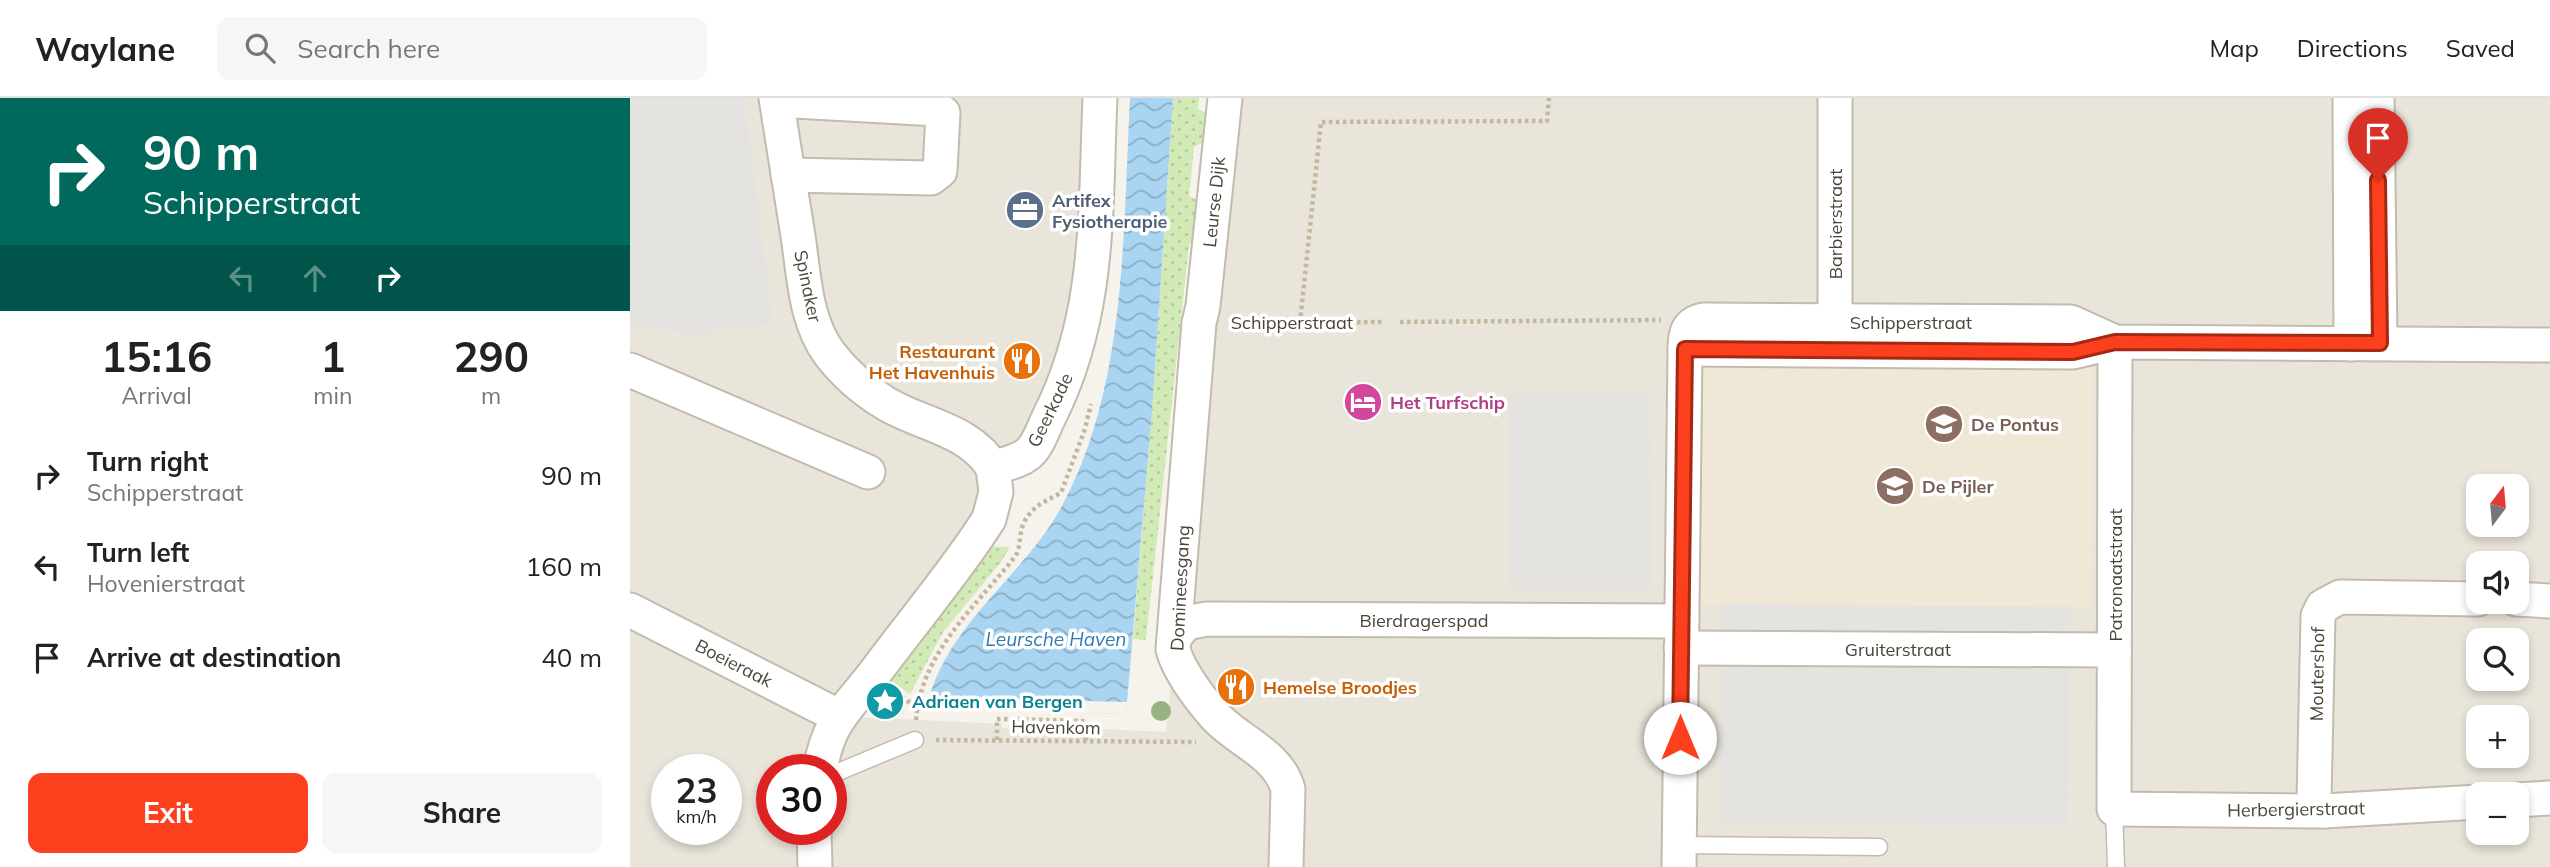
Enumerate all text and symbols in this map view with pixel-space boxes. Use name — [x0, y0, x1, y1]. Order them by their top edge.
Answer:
search box — [217, 17, 707, 80]
text: Waylane — [35, 28, 175, 69]
icon: search — [241, 29, 279, 67]
text: Search here — [297, 32, 440, 65]
text: Map — [2209, 33, 2259, 63]
text: Directions — [2297, 33, 2408, 63]
text: Saved — [2446, 33, 2515, 63]
pin — [2348, 108, 2408, 180]
icon: arrive — [2359, 119, 2397, 157]
text: 90 m — [143, 121, 259, 182]
icon: right — [28, 126, 119, 217]
street label: Leurse Dijk — [1198, 155, 1230, 248]
street label: Barbierstraat — [1824, 169, 1847, 279]
text: Schipperstraat — [143, 182, 360, 222]
office icon: Artifex Fysiotherapie — [1004, 189, 1046, 231]
place label: Artifex Fysiotherapie — [1052, 189, 1168, 233]
street label: Spinaker — [789, 248, 827, 325]
icon: left — [223, 259, 261, 297]
icon: ahead — [296, 259, 334, 297]
icon: right — [369, 259, 407, 297]
street label: Schipperstraat — [1231, 311, 1353, 334]
street label: Schipperstraat — [1850, 311, 1972, 334]
text: 15:16 — [101, 330, 212, 383]
text: 1 — [320, 330, 345, 383]
text: 290 — [453, 330, 529, 383]
place label: Restaurant Het Havenhuis — [869, 340, 995, 384]
restaurant icon: Restaurant Het Havenhuis — [1001, 340, 1043, 382]
street label: Geerkade — [1022, 369, 1078, 451]
text: Arrival — [121, 381, 192, 410]
text: min — [313, 381, 352, 410]
text: m — [481, 381, 501, 410]
hotel icon: Het Turfschip — [1342, 381, 1384, 423]
place label: Het Turfschip — [1390, 391, 1505, 414]
school or university icon: De Pontus — [1923, 403, 1965, 445]
place label: De Pontus — [1971, 413, 2059, 436]
text: Turn right — [87, 445, 208, 478]
icon: right — [28, 457, 66, 495]
text: 90 m — [541, 459, 602, 492]
school or university icon: De Pijler — [1874, 465, 1916, 507]
north arrow — [2466, 474, 2529, 537]
map controls — [2466, 474, 2529, 845]
place label: De Pijler — [1922, 475, 1994, 498]
text: Schipperstraat — [87, 478, 243, 507]
street label: Patronaatstraat — [2104, 508, 2127, 642]
street label: Domineesgang — [1165, 525, 1195, 651]
text: Turn left — [87, 536, 189, 569]
icon: left — [28, 548, 66, 586]
text: 160 m — [526, 550, 602, 583]
button: sound — [2466, 551, 2529, 614]
text: Hovenierstraat — [87, 569, 245, 598]
street label: Bierdragerspad — [1359, 609, 1489, 632]
street label: Moutershof — [2305, 626, 2329, 721]
water label: Leursche Haven — [986, 627, 1126, 651]
button: search — [2466, 628, 2529, 691]
street label: Boeieraak — [691, 634, 777, 693]
street label: Gruiterstraat — [1845, 638, 1951, 661]
icon: arrive — [28, 639, 66, 677]
text: Arrive at destination — [87, 641, 342, 674]
text: 40 m — [541, 641, 602, 674]
restaurant icon: Hemelse Broodjes — [1215, 666, 1257, 708]
place label: Hemelse Broodjes — [1263, 676, 1417, 699]
place icon: Adriaen van Bergen — [864, 680, 906, 722]
place label: Adriaen van Bergen — [912, 690, 1083, 713]
position arrow — [1643, 701, 1717, 775]
button: + — [2466, 705, 2529, 768]
street label: Havenkom — [1011, 715, 1101, 739]
speed limit sign: 30 — [756, 754, 847, 845]
text: 23 — [675, 768, 718, 812]
button: Exit — [28, 773, 308, 853]
button: Share — [322, 773, 602, 853]
button: − — [2466, 782, 2529, 845]
street label: Herbergierstraat — [2227, 796, 2365, 822]
text: km/h — [676, 805, 717, 828]

